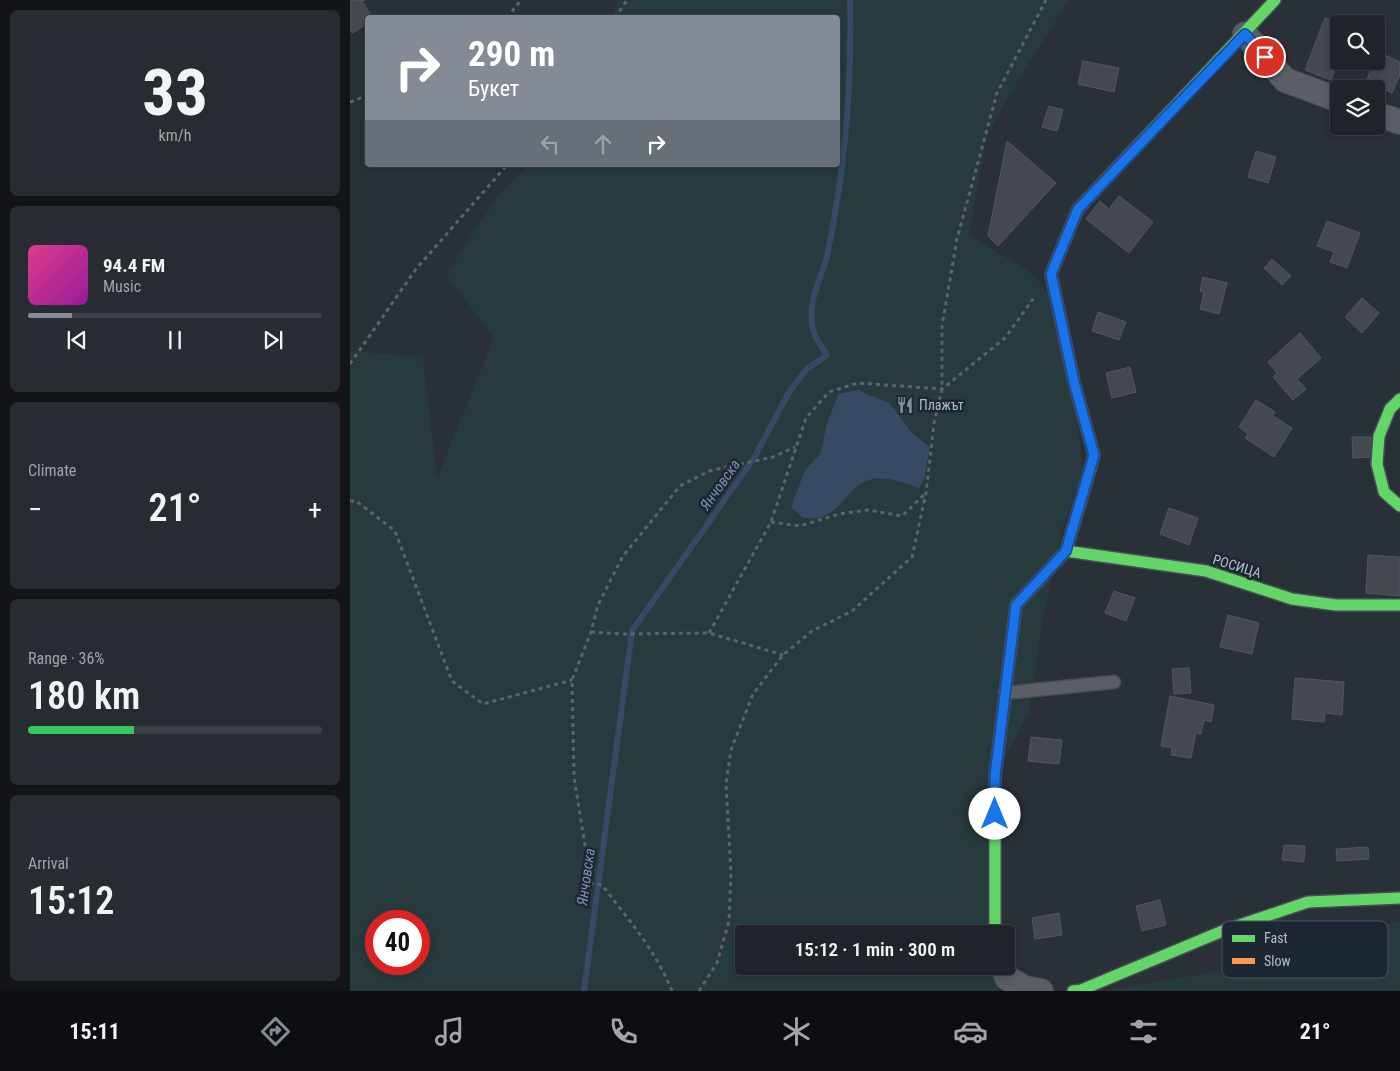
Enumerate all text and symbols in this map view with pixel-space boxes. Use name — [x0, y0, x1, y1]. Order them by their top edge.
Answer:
map controls — [1330, 15, 1385, 135]
button: search — [1330, 15, 1385, 70]
text: 290 m — [468, 34, 555, 75]
icon: right — [385, 35, 450, 100]
pin — [1244, 36, 1286, 78]
icon: arrive — [1251, 43, 1279, 71]
text: 33 — [142, 55, 208, 131]
text: Букет — [468, 76, 519, 101]
button: layers — [1330, 80, 1385, 135]
text: km/h — [159, 126, 191, 145]
icon: left — [536, 130, 564, 158]
icon: ahead — [589, 130, 617, 158]
icon: right — [642, 130, 670, 158]
text: 94.4 FM — [103, 254, 165, 277]
text: Music — [103, 277, 141, 296]
icon: previous — [63, 326, 91, 354]
icon: pause — [161, 326, 189, 354]
icon: next — [259, 326, 287, 354]
restaurant icon: Плажът — [895, 395, 915, 415]
place label: Плажът — [919, 397, 964, 413]
water label: Янчовска — [695, 456, 744, 515]
text: Climate — [28, 461, 76, 480]
text: 21° — [149, 486, 201, 530]
text: − — [28, 493, 42, 526]
text: + — [308, 493, 322, 526]
street label: РОСИЦА — [1211, 551, 1263, 581]
text: Range · 36% — [28, 649, 104, 668]
text: 180 km — [28, 674, 140, 718]
position arrow — [968, 787, 1020, 839]
water label: Янчовска — [573, 847, 599, 908]
text: Arrival — [28, 854, 69, 873]
text: 15:12 — [28, 879, 114, 923]
speed limit sign: 40 — [365, 910, 430, 975]
legend — [1222, 921, 1388, 978]
text: Fast — [1264, 930, 1288, 946]
text: 15:12 · 1 min · 300 m — [795, 938, 955, 961]
text: Slow — [1264, 953, 1291, 969]
icon: directions — [258, 1014, 293, 1049]
icon: music — [432, 1014, 467, 1049]
icon: phone — [606, 1014, 641, 1049]
icon: climate — [779, 1014, 814, 1049]
icon: car — [953, 1014, 988, 1049]
icon: filters — [1126, 1014, 1161, 1049]
text: 15:11 — [69, 1019, 120, 1044]
text: 21° — [1300, 1019, 1331, 1044]

